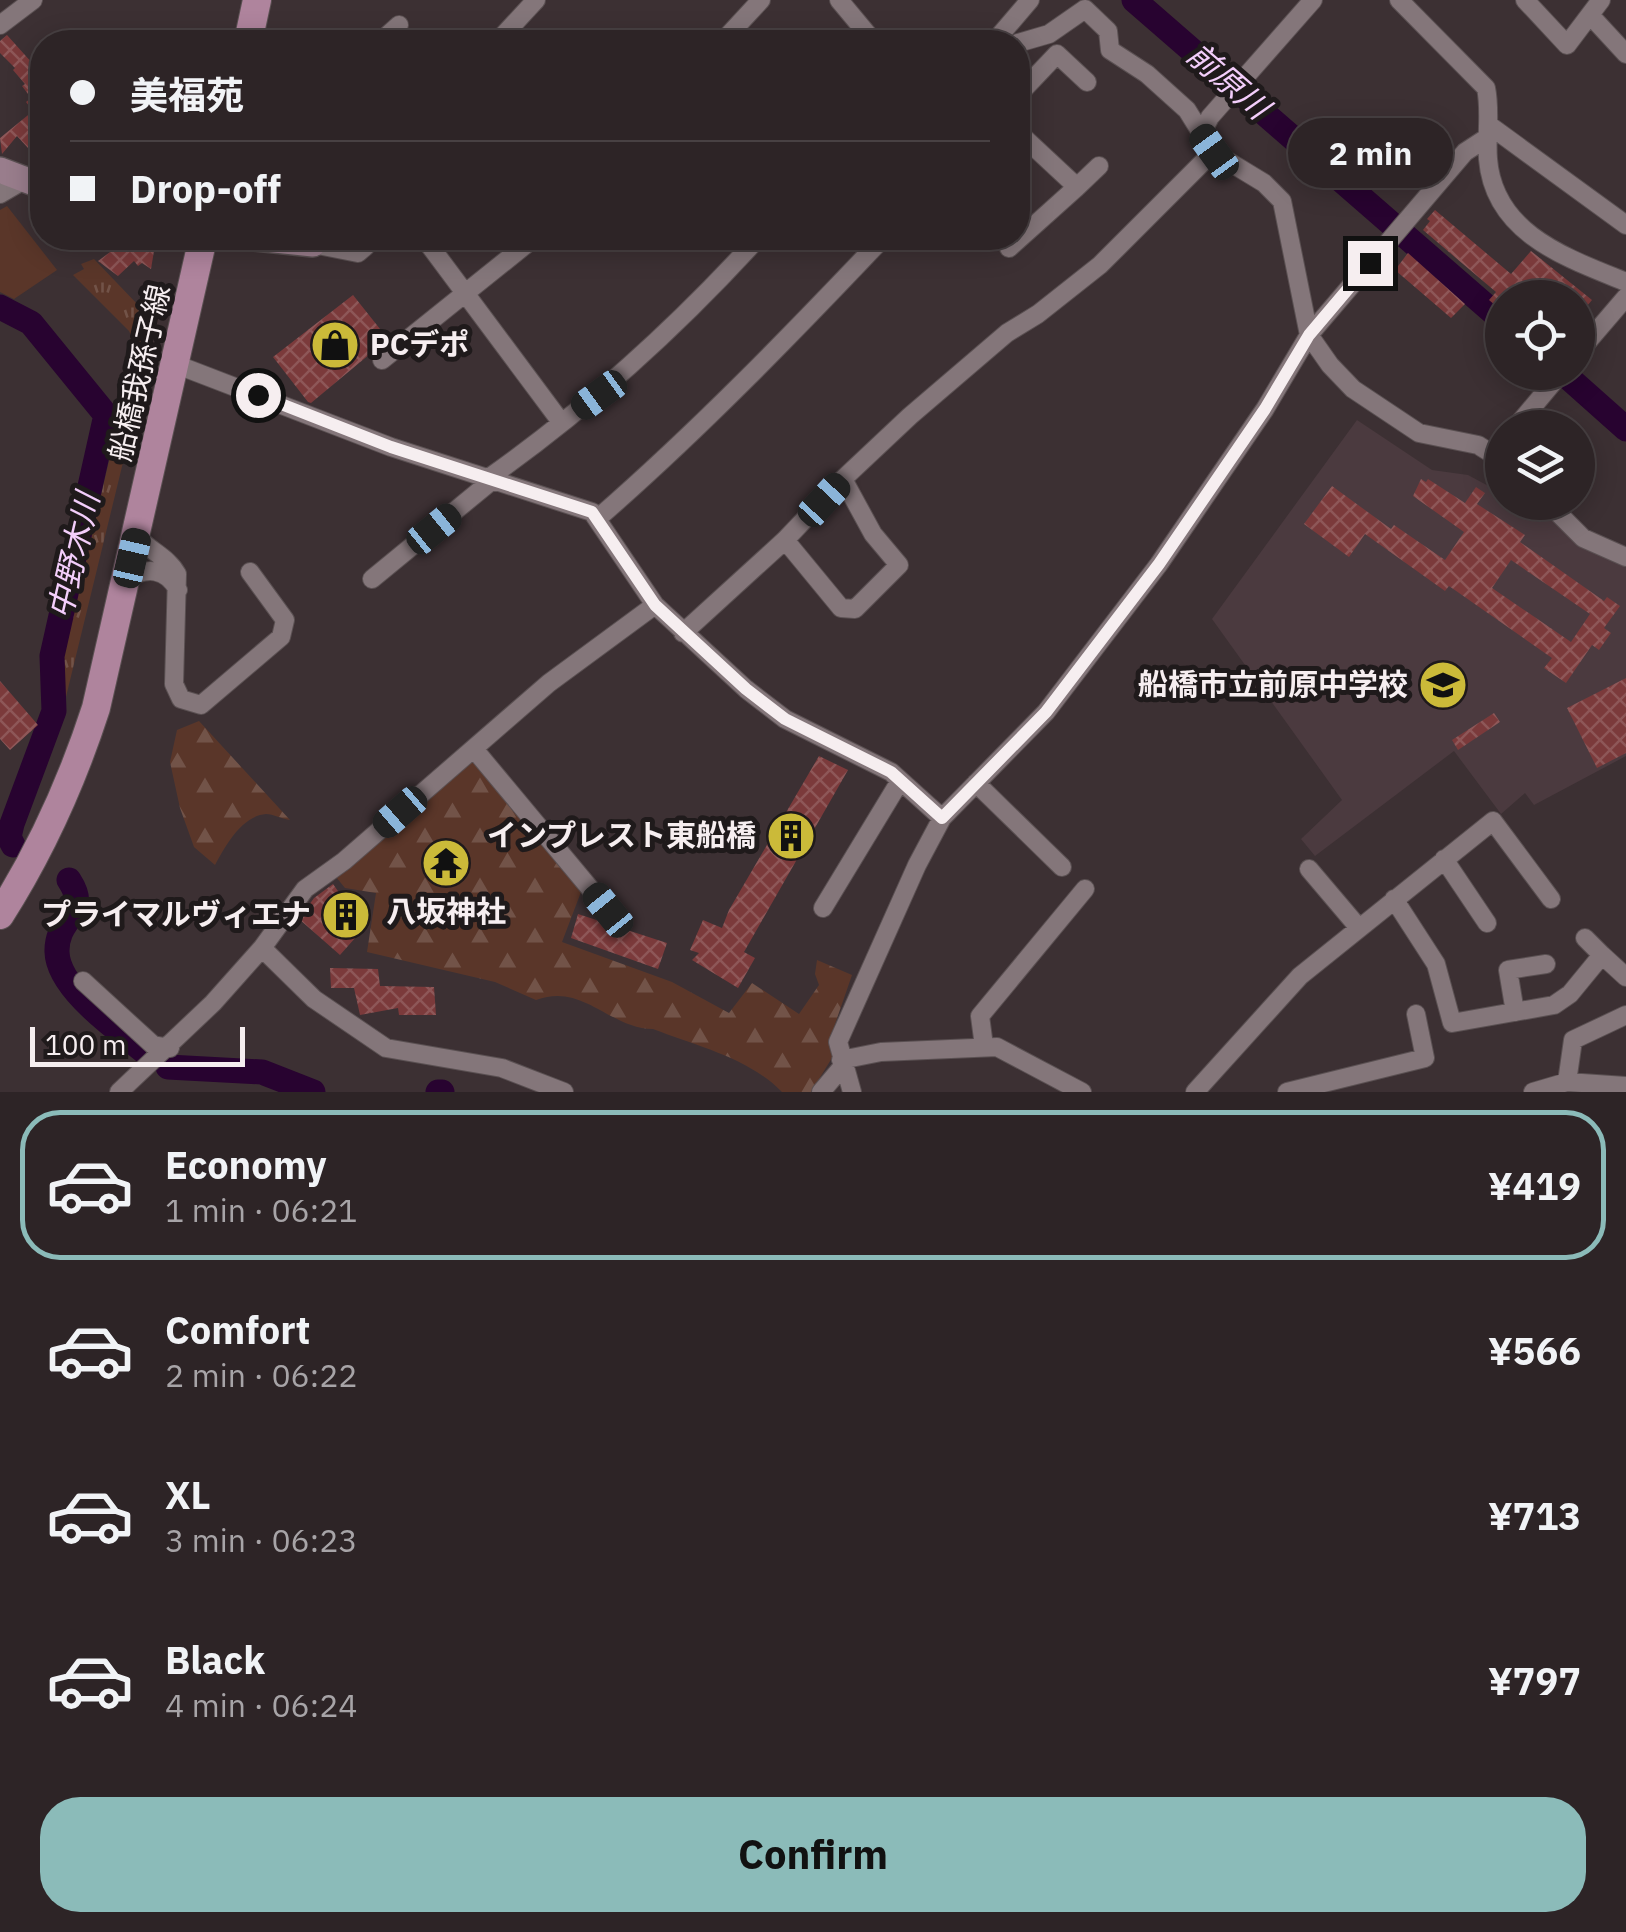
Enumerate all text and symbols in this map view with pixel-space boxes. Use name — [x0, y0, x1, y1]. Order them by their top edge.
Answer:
water label: 前原川 — [1179, 33, 1281, 130]
text: 美福苑 — [130, 70, 244, 119]
callout: 2 min — [1288, 118, 1452, 188]
car — [1184, 119, 1244, 185]
text: 2 min — [1329, 132, 1412, 174]
text: Drop-off — [130, 164, 281, 213]
route end — [1348, 241, 1393, 286]
map controls — [1485, 280, 1595, 520]
button: locate — [1485, 280, 1595, 390]
street label: 船橋我孫子線 — [99, 281, 178, 465]
shop icon: PCデポ — [309, 319, 361, 371]
place label: PCデポ — [370, 324, 469, 363]
car — [566, 365, 632, 425]
route start — [236, 373, 281, 418]
button: layers — [1485, 410, 1595, 520]
car — [793, 468, 855, 532]
water label: 中野木川 — [38, 486, 109, 623]
car — [401, 498, 467, 560]
car — [111, 525, 153, 591]
school or university icon: 船橋市立前原中学校 — [1417, 659, 1469, 711]
place label: 船橋市立前原中学校 — [1138, 664, 1408, 703]
car — [368, 781, 432, 843]
building icon: インプレスト東船橋 — [765, 810, 817, 862]
place label: インプレスト東船橋 — [487, 815, 756, 854]
temple icon: 八坂神社 — [420, 837, 472, 889]
car — [577, 877, 639, 943]
building icon: プライマルヴィエナ — [320, 889, 372, 941]
place label: 八坂神社 — [386, 891, 506, 930]
place label: プライマルヴィエナ — [41, 894, 311, 933]
scale bar — [30, 1022, 245, 1066]
text: 100 m — [45, 1026, 126, 1063]
icon: car — [45, 1140, 135, 1230]
text: Economy — [165, 1140, 327, 1189]
text: ¥419 — [1488, 1161, 1581, 1210]
text: 1 min · 06:21 — [165, 1189, 358, 1231]
icon: car — [45, 1305, 135, 1395]
text: Comfort — [165, 1305, 310, 1354]
text: ¥566 — [1488, 1326, 1581, 1375]
text: 2 min · 06:22 — [165, 1354, 358, 1396]
icon: car — [45, 1470, 135, 1560]
text: XL — [165, 1470, 211, 1519]
text: ¥713 — [1488, 1491, 1581, 1540]
text: 3 min · 06:23 — [165, 1519, 358, 1561]
icon: car — [45, 1635, 135, 1725]
text: Black — [165, 1635, 265, 1684]
text: ¥797 — [1488, 1656, 1581, 1705]
text: 4 min · 06:24 — [165, 1684, 358, 1726]
button: Confirm — [40, 1797, 1586, 1912]

